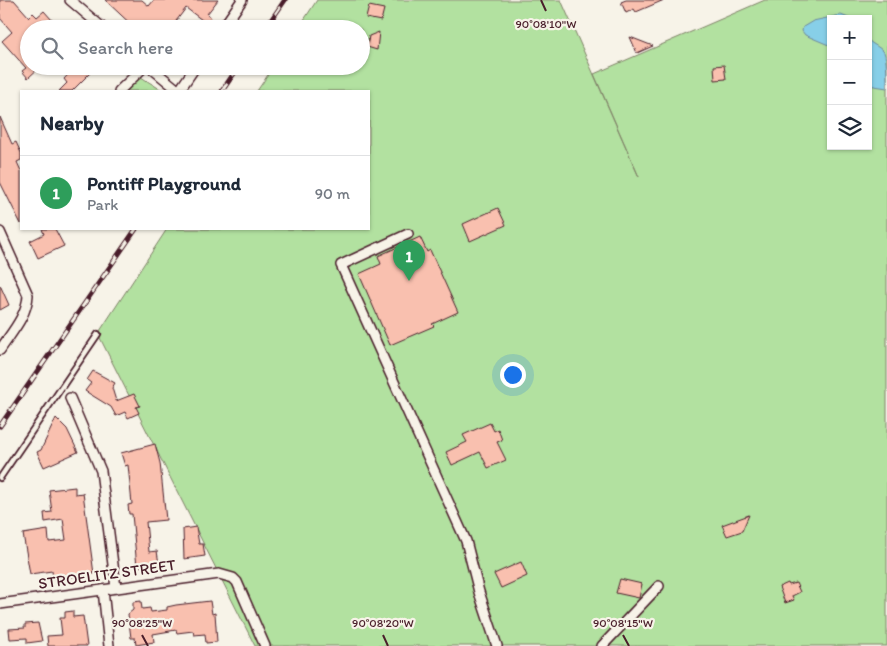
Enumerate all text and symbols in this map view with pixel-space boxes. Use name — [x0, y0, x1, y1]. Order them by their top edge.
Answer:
map controls — [827, 15, 872, 150]
button: + — [827, 15, 872, 60]
text: 90°08'10"W — [515, 17, 577, 31]
search box — [20, 20, 370, 75]
icon: search — [38, 34, 66, 62]
text: Search here — [78, 36, 173, 59]
button: − — [827, 60, 872, 105]
button: layers — [827, 105, 872, 150]
text: Nearby — [40, 110, 104, 135]
text: Pontiff Playground — [87, 172, 241, 195]
text: 1 — [52, 184, 60, 203]
text: 90 m — [315, 184, 350, 203]
text: Park — [87, 195, 118, 214]
pin: 1 — [393, 240, 425, 281]
your location — [500, 362, 526, 388]
street label: STROELITZ STREET — [37, 555, 177, 593]
text: 90°08'25"W — [112, 616, 172, 630]
text: 90°08'20"W — [352, 616, 414, 630]
text: 90°08'15"W — [593, 616, 653, 630]

